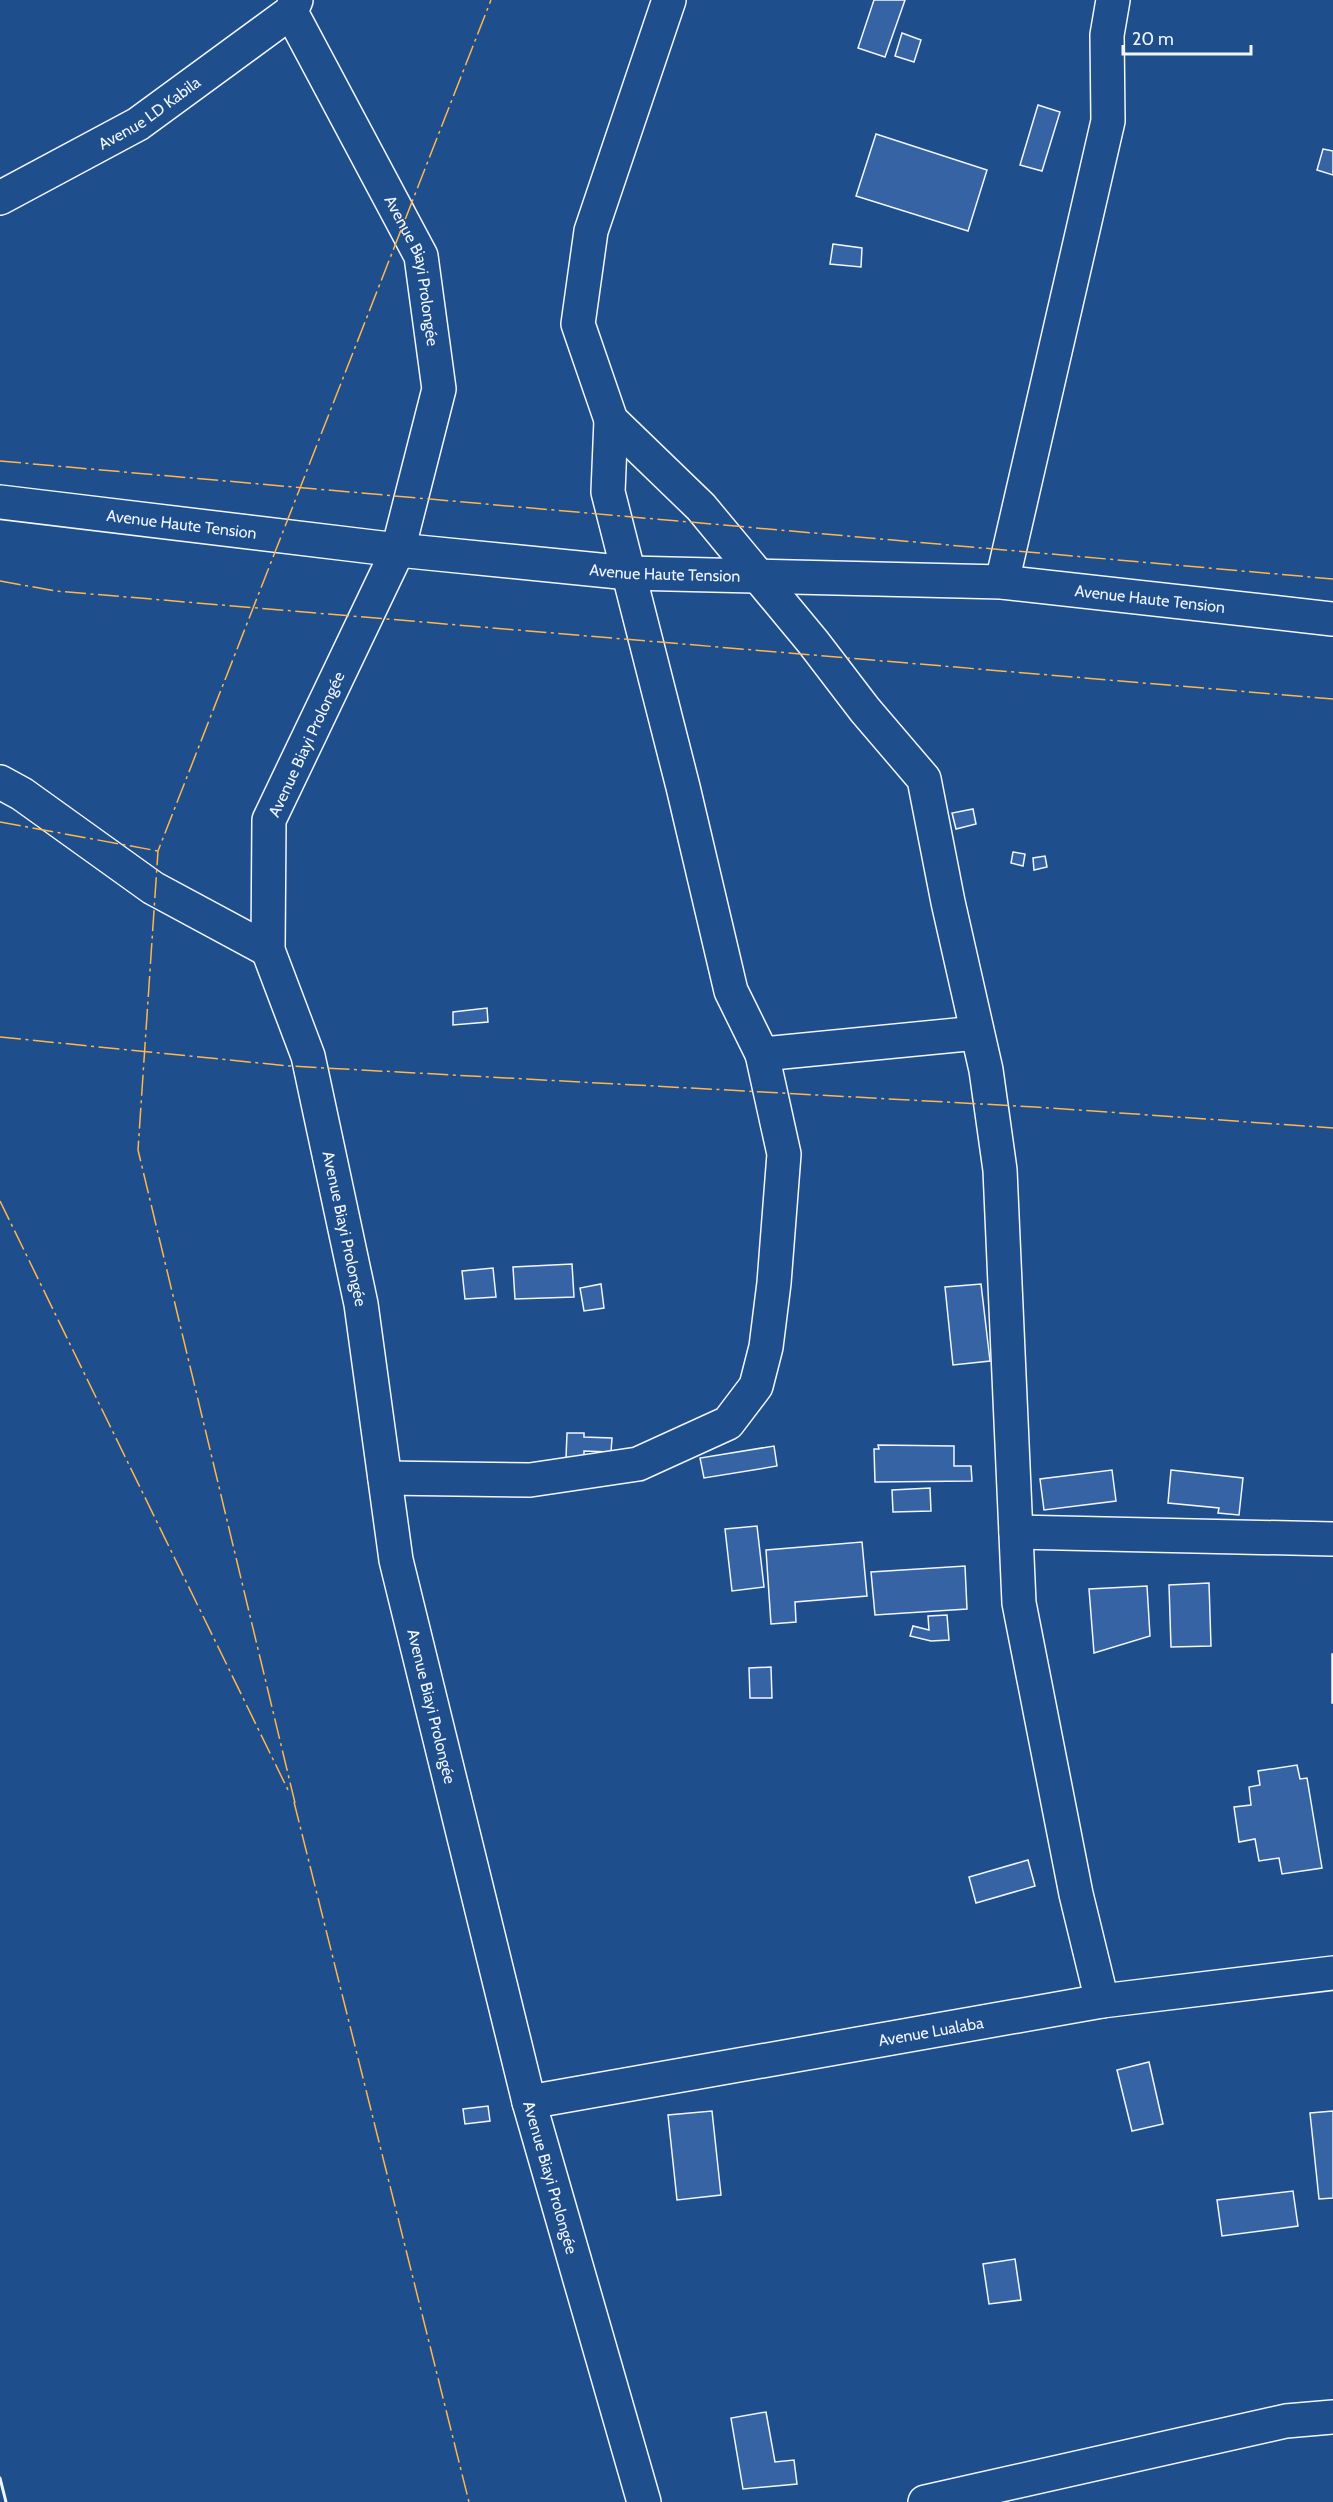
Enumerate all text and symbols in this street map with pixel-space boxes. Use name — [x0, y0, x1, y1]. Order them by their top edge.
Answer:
scale bar — [1123, 18, 1250, 56]
text: 20 m — [1132, 28, 1174, 50]
street label: Avenue LD Kabila — [95, 73, 204, 153]
street label: Avenue Biayi Prolongée — [380, 192, 442, 347]
street label: Avenue Haute Tension — [106, 506, 258, 543]
street label: Avenue Haute Tension — [589, 560, 741, 586]
street label: Avenue Haute Tension — [1074, 581, 1226, 617]
street label: Avenue Biayi Prolongée — [264, 669, 348, 820]
street label: Avenue Biayi Prolongée — [319, 1149, 370, 1308]
street label: Avenue Biayi Prolongée — [403, 1627, 460, 1786]
street label: Avenue Lualaba — [877, 2013, 985, 2050]
street label: Avenue Biayi Prolongée — [519, 2099, 581, 2256]

